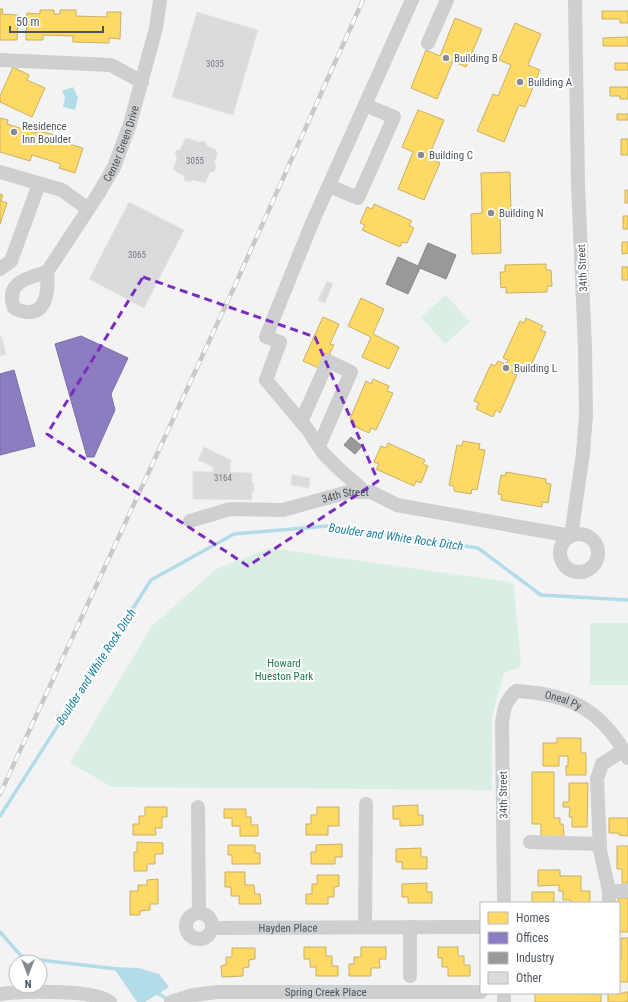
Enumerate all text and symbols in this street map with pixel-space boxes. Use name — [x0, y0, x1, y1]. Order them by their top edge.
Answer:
scale bar — [10, 8, 103, 34]
text: 50 m — [16, 15, 40, 29]
place label: Building B — [454, 52, 498, 65]
marker: Building B — [441, 53, 451, 63]
house number: 3035 — [206, 59, 224, 69]
place label: Building A — [528, 76, 573, 89]
marker: Building A — [515, 77, 525, 87]
street label: Center Green Drive — [101, 104, 142, 184]
place label: Residence Inn Boulder — [22, 120, 72, 146]
marker: Residence Inn Boulder — [9, 127, 19, 137]
place label: Building C — [429, 149, 473, 162]
marker: Building C — [416, 150, 426, 160]
house number: 3055 — [186, 156, 204, 166]
place label: Building N — [499, 207, 543, 220]
marker: Building N — [486, 208, 496, 218]
street label: 34th Street — [575, 244, 590, 292]
house number: 3065 — [128, 250, 146, 260]
place label: Building L — [514, 362, 557, 375]
marker: Building L — [501, 363, 511, 373]
house number: 3164 — [214, 473, 232, 483]
street label: 34th Street — [320, 486, 369, 506]
water label: Boulder and White Rock Ditch — [328, 521, 465, 553]
water label: Boulder and White Rock Ditch — [53, 606, 139, 728]
park label: Howard Hueston Park — [255, 657, 313, 683]
street label: Oneal Py — [544, 688, 584, 713]
street label: 34th Street — [497, 771, 510, 819]
legend — [480, 902, 620, 994]
text: Homes — [516, 911, 550, 925]
street label: Hayden Place — [258, 922, 318, 935]
text: Offices — [516, 931, 549, 945]
text: Industry — [516, 951, 554, 965]
north arrow — [8, 954, 48, 994]
text: Other — [516, 971, 542, 985]
text: N — [24, 977, 31, 990]
street label: Spring Creek Place — [285, 986, 367, 999]

